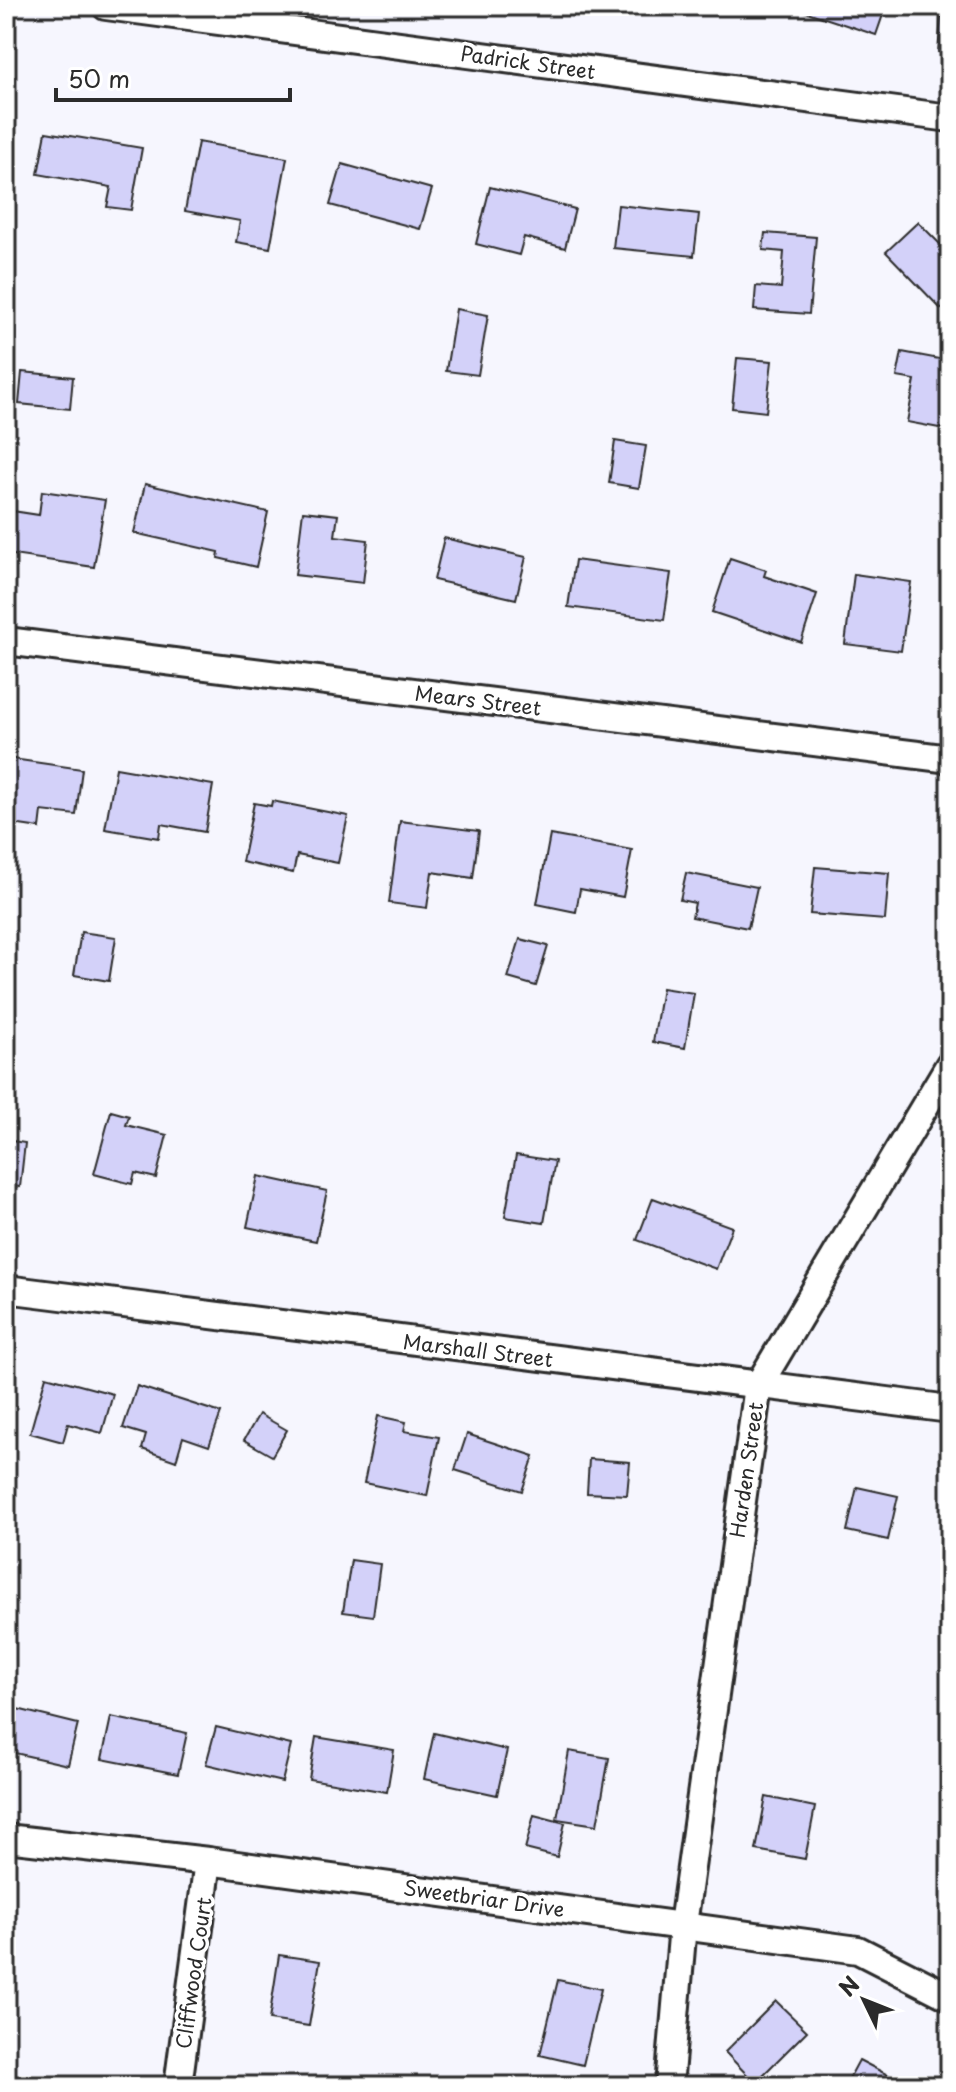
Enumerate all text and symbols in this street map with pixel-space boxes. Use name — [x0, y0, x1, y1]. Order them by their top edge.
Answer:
street label: Padrick Street — [459, 38, 597, 86]
scale bar — [56, 52, 290, 102]
text: 50 m — [68, 60, 130, 96]
street label: Mears Street — [413, 677, 543, 723]
street label: Marshall Street — [401, 1326, 555, 1374]
street label: Harden Street — [722, 1400, 770, 1540]
street label: Sweetbriar Drive — [402, 1872, 566, 1924]
street label: Cliffwood Court — [168, 1895, 218, 2051]
north arrow — [824, 1960, 904, 2040]
text: N — [830, 1968, 866, 2003]

